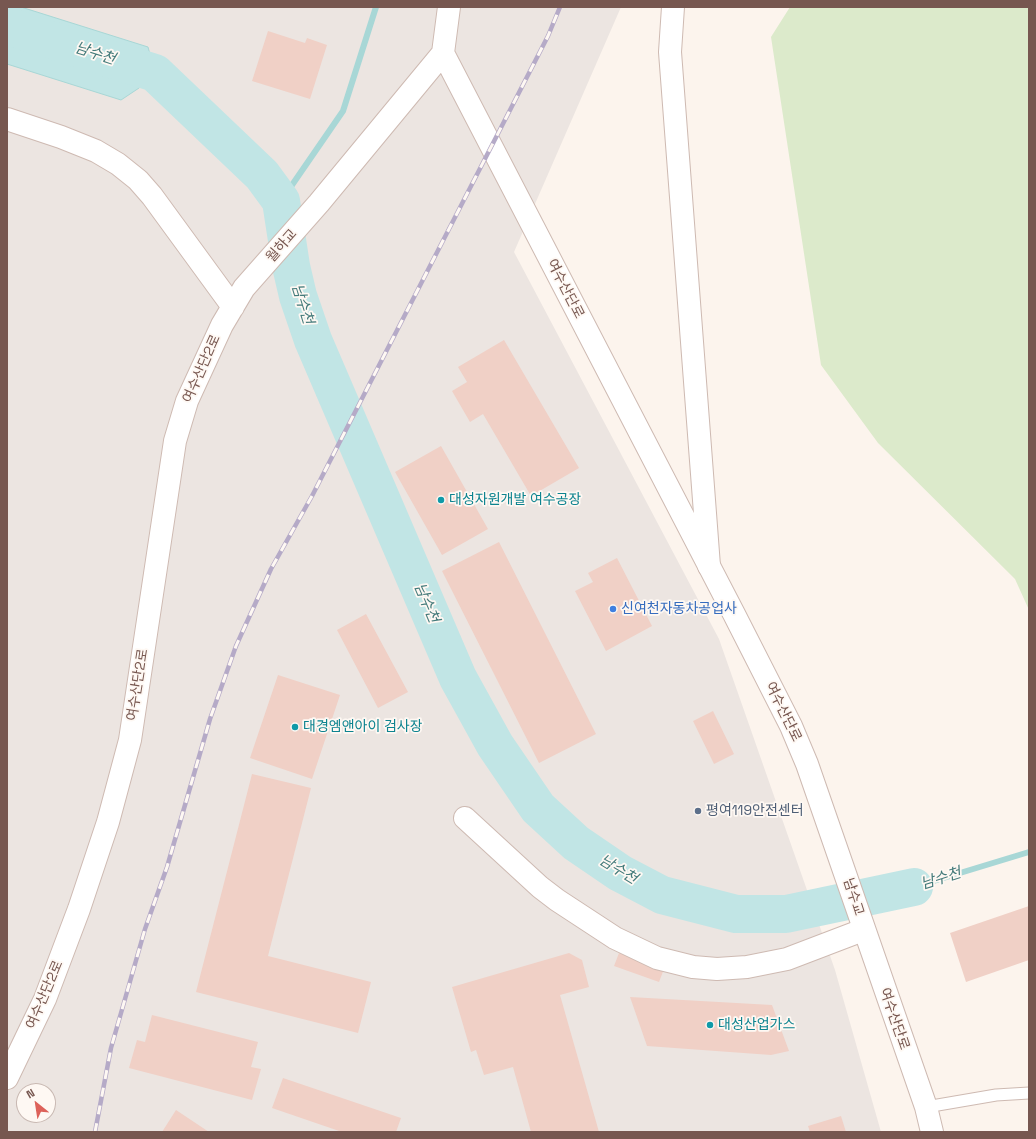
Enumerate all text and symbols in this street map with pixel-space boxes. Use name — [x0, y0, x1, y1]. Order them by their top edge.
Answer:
water label: 남수천 — [73, 39, 117, 69]
street label: 월하교 — [263, 226, 301, 266]
street label: 여수산단로 — [543, 256, 587, 322]
water label: 남수천 — [287, 282, 317, 326]
street label: 여수산단2로 — [180, 332, 224, 406]
place label: 대성자원개발 여수공장 — [449, 492, 581, 508]
marker: 대성자원개발 여수공장 — [436, 495, 446, 505]
water label: 남수천 — [410, 580, 442, 626]
place label: 신여천자동차공업사 — [621, 601, 737, 617]
marker: 신여천자동차공업사 — [608, 604, 618, 614]
street label: 여수산단2로 — [124, 648, 152, 722]
street label: 여수산단로 — [761, 679, 805, 745]
place label: 대경엠앤아이 검사장 — [303, 719, 423, 735]
marker: 대경엠앤아이 검사장 — [290, 722, 300, 732]
place label: 평여119안전센터 — [706, 803, 804, 819]
marker: 평여119안전센터 — [693, 806, 703, 816]
water label: 남수천 — [596, 852, 640, 888]
water label: 남수천 — [919, 864, 963, 894]
street label: 남수교 — [839, 876, 867, 918]
street label: 여수산단2로 — [23, 958, 67, 1032]
street label: 여수산단로 — [876, 986, 912, 1052]
place label: 대성산업가스 — [718, 1017, 795, 1033]
marker: 대성산업가스 — [705, 1020, 715, 1030]
north arrow — [16, 1083, 56, 1123]
text: N — [24, 1086, 37, 1101]

